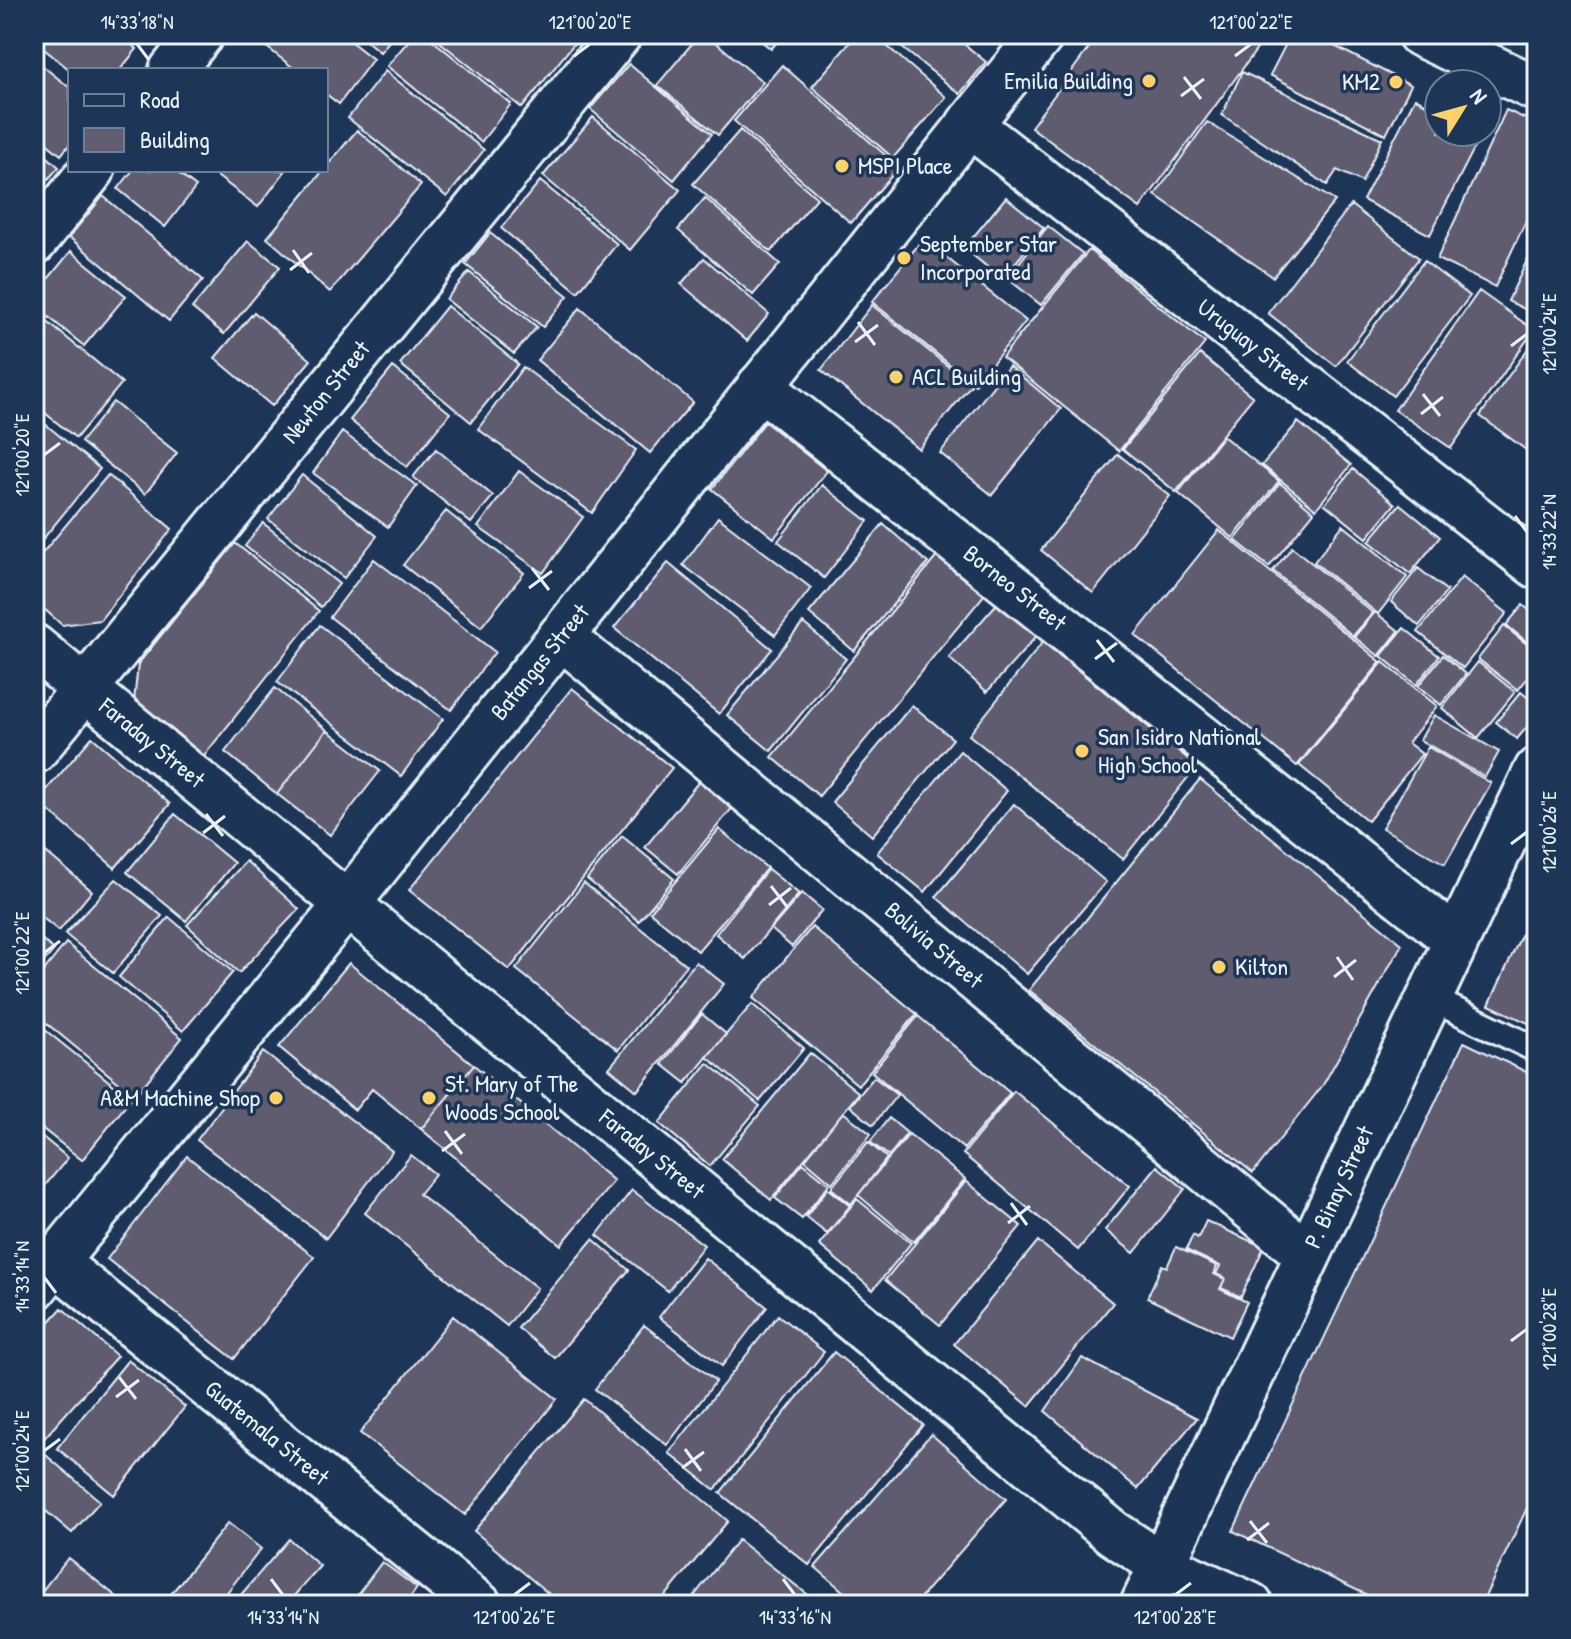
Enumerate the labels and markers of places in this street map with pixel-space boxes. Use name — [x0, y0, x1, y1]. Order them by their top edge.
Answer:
place label: Emilia Building — [1004, 64, 1133, 96]
place label: KM2 — [1342, 65, 1380, 97]
marker: Emilia Building — [1140, 72, 1158, 90]
marker: KM2 — [1387, 73, 1405, 91]
place label: MSPI Place — [858, 149, 953, 181]
marker: MSPI Place — [833, 157, 851, 175]
place label: September Star Incorporated — [920, 227, 1057, 287]
marker: September Star Incorporated — [895, 249, 913, 267]
place label: ACL Building — [912, 360, 1021, 392]
marker: ACL Building — [887, 368, 905, 386]
place label: San Isidro National High School — [1098, 720, 1262, 780]
marker: San Isidro National High School — [1073, 742, 1091, 760]
place label: Kilton — [1235, 950, 1288, 982]
marker: Kilton — [1210, 958, 1228, 976]
place label: St. Mary of The Woods School — [445, 1067, 579, 1127]
place label: A&M Machine Shop — [100, 1081, 260, 1113]
marker: A&M Machine Shop — [267, 1089, 285, 1107]
marker: St. Mary of The Woods School — [420, 1089, 438, 1107]

